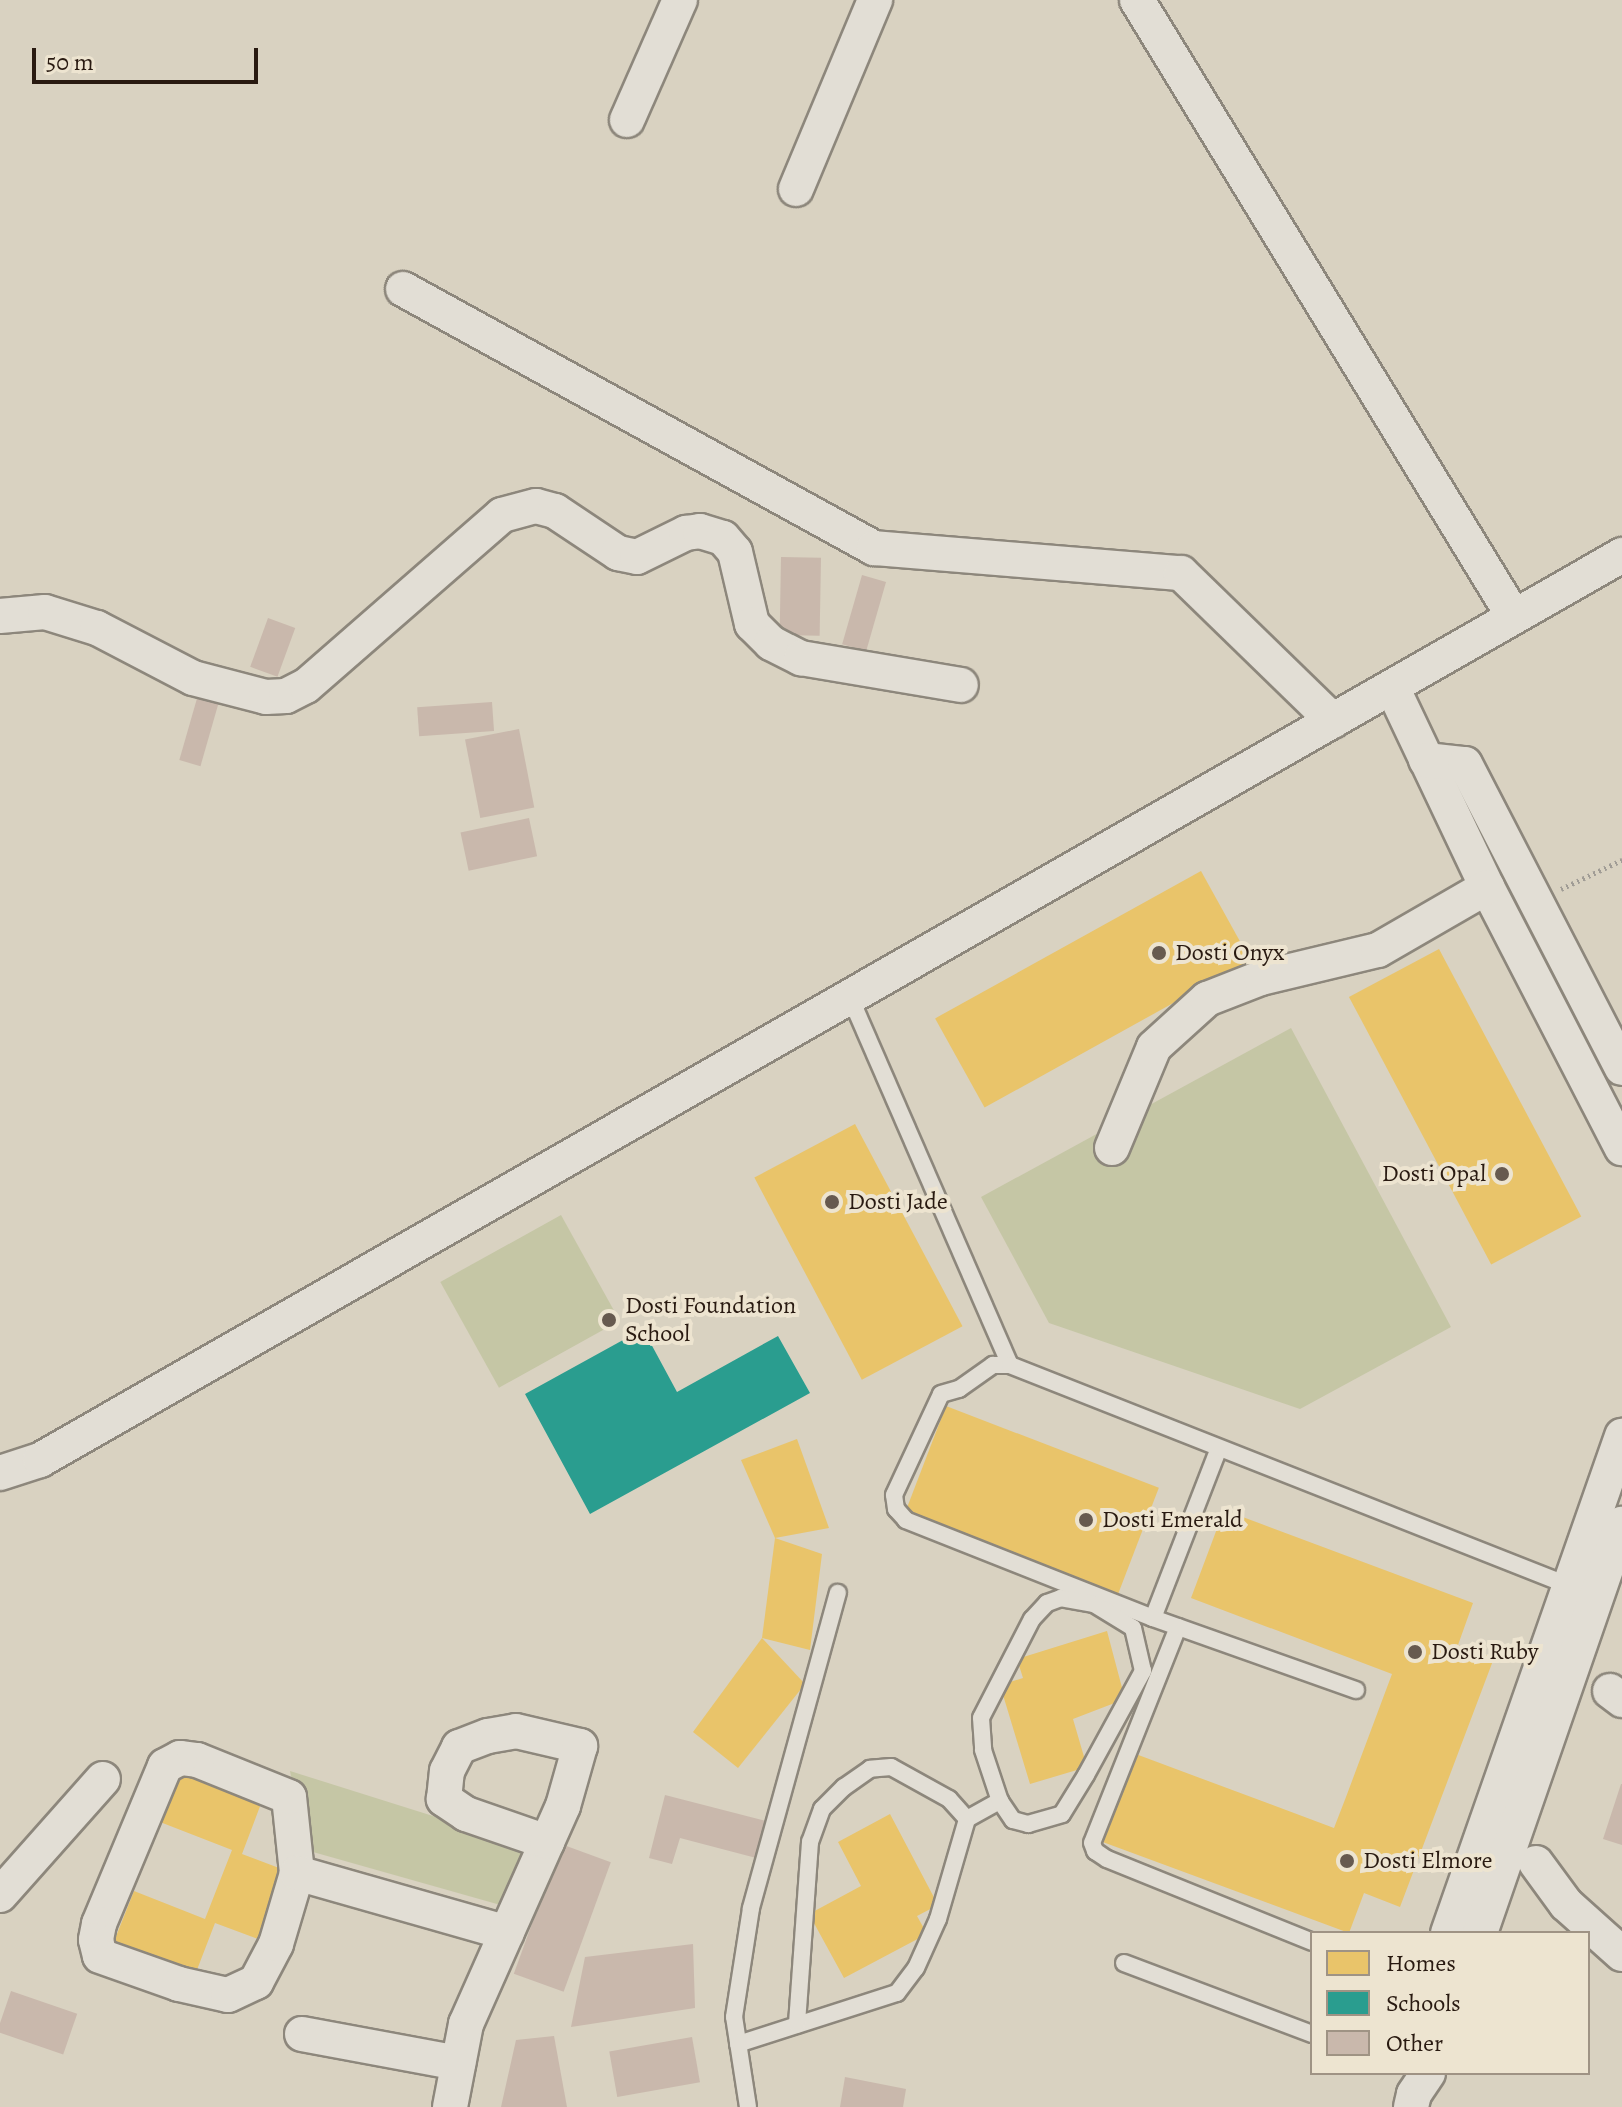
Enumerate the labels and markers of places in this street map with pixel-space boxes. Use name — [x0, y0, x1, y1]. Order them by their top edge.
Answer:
place label: Dosti Onyx — [1175, 939, 1284, 967]
marker: Dosti Onyx — [1150, 944, 1168, 962]
place label: Dosti Opal — [1382, 1160, 1486, 1188]
marker: Dosti Opal — [1493, 1165, 1511, 1183]
place label: Dosti Jade — [848, 1188, 948, 1216]
marker: Dosti Jade — [823, 1193, 841, 1211]
place label: Dosti Foundation School — [625, 1292, 796, 1348]
marker: Dosti Foundation School — [600, 1311, 618, 1329]
place label: Dosti Emerald — [1102, 1506, 1243, 1534]
marker: Dosti Emerald — [1077, 1511, 1095, 1529]
place label: Dosti Ruby — [1431, 1638, 1538, 1666]
marker: Dosti Ruby — [1406, 1643, 1424, 1661]
place label: Dosti Elmore — [1363, 1847, 1493, 1875]
marker: Dosti Elmore — [1338, 1852, 1356, 1870]

